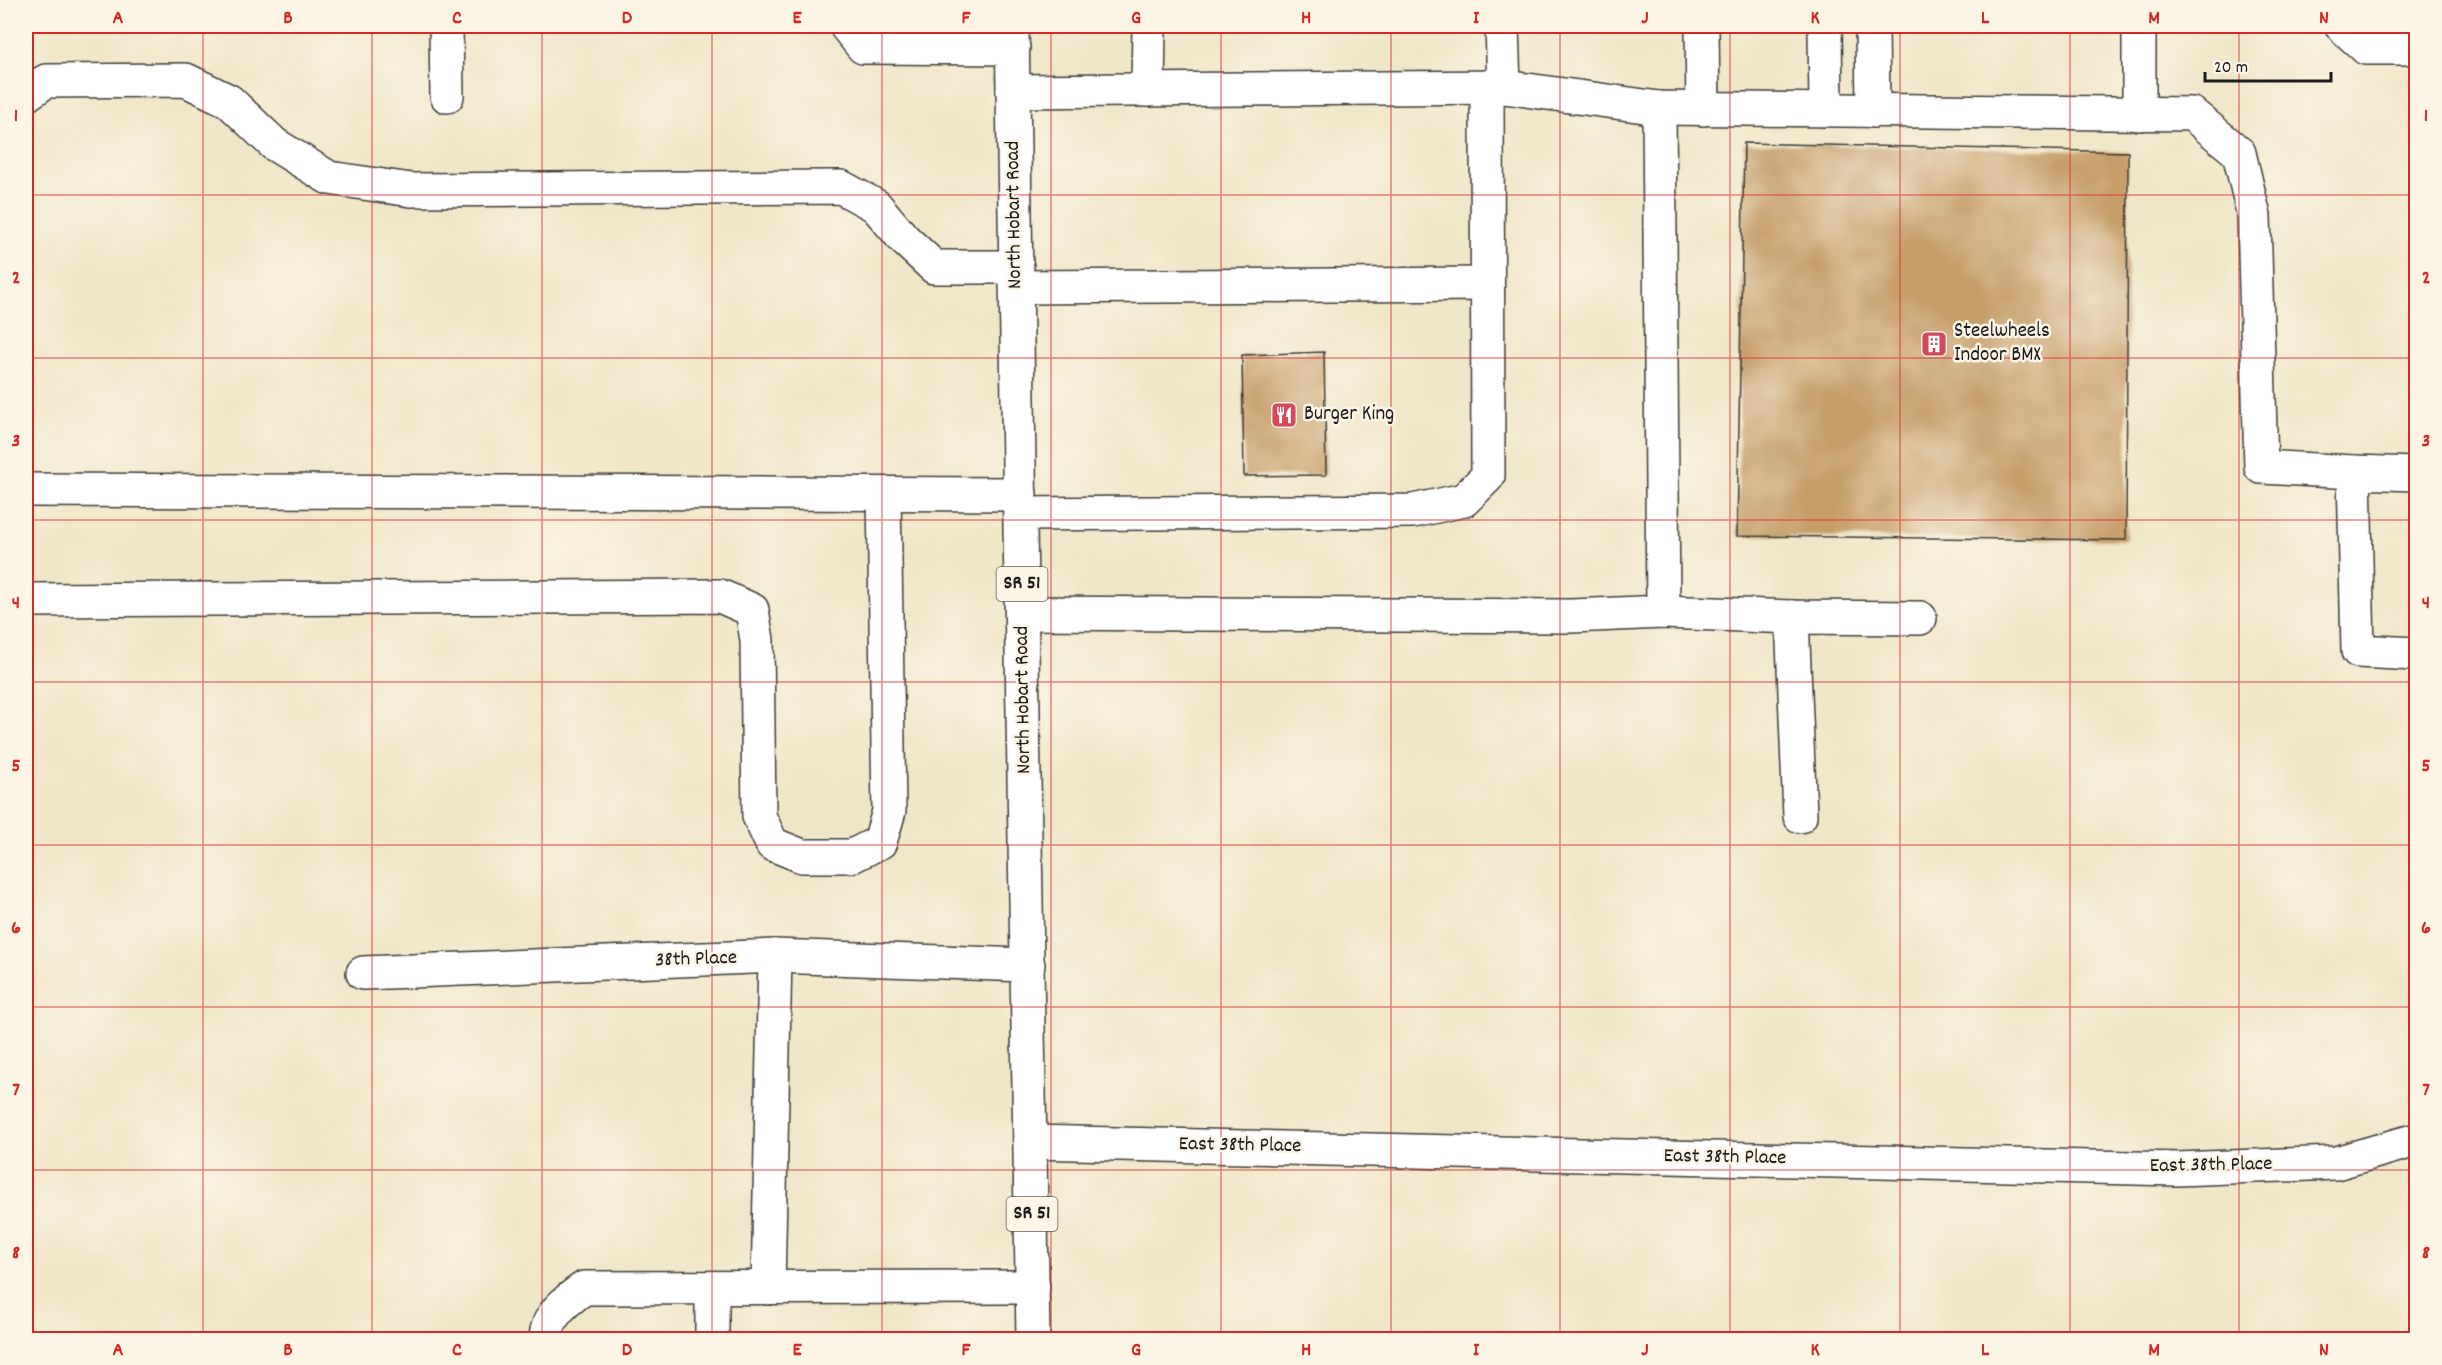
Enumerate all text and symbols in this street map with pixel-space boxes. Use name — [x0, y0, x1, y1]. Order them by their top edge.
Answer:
text: A — [113, 5, 124, 33]
text: B — [283, 5, 293, 33]
text: C — [452, 5, 462, 33]
text: D — [622, 5, 633, 33]
text: E — [792, 5, 802, 33]
text: F — [962, 5, 972, 33]
text: G — [1131, 5, 1141, 33]
text: H — [1301, 5, 1311, 33]
text: I — [1473, 5, 1480, 33]
text: J — [1641, 5, 1649, 33]
text: K — [1810, 5, 1820, 33]
text: L — [1981, 5, 1990, 33]
text: M — [2148, 5, 2160, 33]
text: N — [2319, 5, 2329, 33]
scale bar — [2205, 45, 2331, 83]
text: 20 m — [2214, 56, 2248, 81]
text: 1 — [14, 103, 18, 131]
text: 1 — [2424, 103, 2428, 131]
street label: North Hobart Road — [999, 141, 1031, 289]
text: 2 — [12, 265, 20, 293]
text: 2 — [2422, 265, 2430, 293]
place label: Steelwheels Indoor BMX — [1954, 317, 2050, 371]
building icon: Steelwheels Indoor BMX — [1919, 329, 1949, 359]
restaurant icon: Burger King — [1269, 400, 1299, 430]
place label: Burger King — [1304, 400, 1394, 430]
text: 3 — [12, 428, 20, 456]
text: 3 — [2422, 428, 2430, 456]
road number: SR 51 — [996, 567, 1048, 601]
text: 4 — [12, 590, 20, 618]
text: 4 — [2422, 590, 2430, 618]
street label: North Hobart Road — [1008, 626, 1040, 774]
text: 5 — [11, 753, 21, 781]
text: 5 — [2421, 753, 2431, 781]
text: 6 — [11, 915, 21, 943]
text: 6 — [2421, 915, 2431, 943]
street label: 38th Place — [655, 944, 737, 976]
text: 7 — [12, 1077, 20, 1105]
text: 7 — [2422, 1077, 2430, 1105]
street label: East 38th Place — [1178, 1130, 1302, 1162]
street label: East 38th Place — [1663, 1142, 1787, 1174]
street label: East 38th Place — [2149, 1150, 2273, 1182]
road number: SR 51 — [1006, 1197, 1058, 1231]
text: 8 — [12, 1240, 20, 1268]
text: 8 — [2422, 1240, 2430, 1268]
text: A — [113, 1337, 124, 1365]
text: B — [283, 1337, 293, 1365]
text: C — [452, 1337, 462, 1365]
text: D — [622, 1337, 633, 1365]
text: E — [792, 1337, 802, 1365]
text: F — [962, 1337, 972, 1365]
text: G — [1131, 1337, 1141, 1365]
text: H — [1301, 1337, 1311, 1365]
text: I — [1473, 1337, 1480, 1365]
text: J — [1641, 1337, 1649, 1365]
text: K — [1810, 1337, 1820, 1365]
text: L — [1981, 1337, 1990, 1365]
text: M — [2148, 1337, 2160, 1365]
text: N — [2319, 1337, 2329, 1365]

